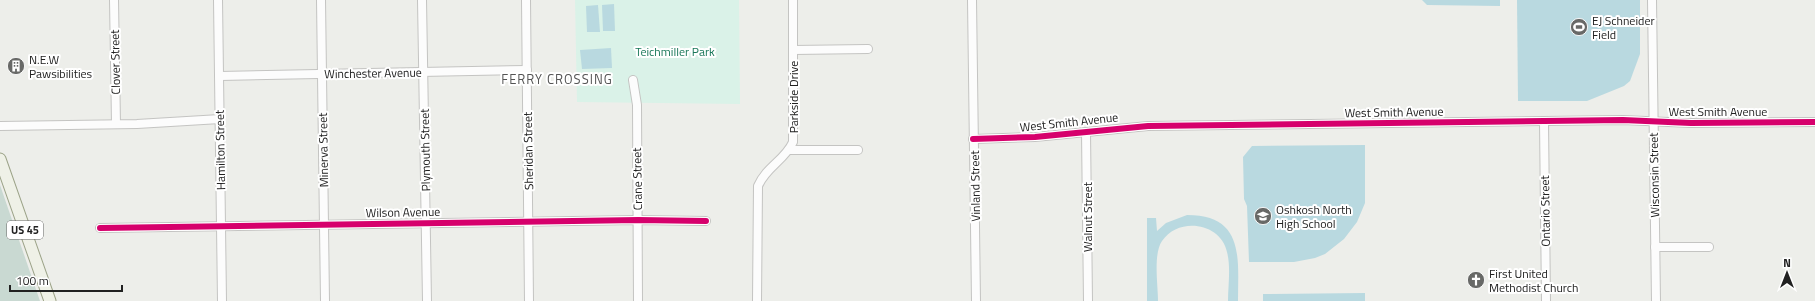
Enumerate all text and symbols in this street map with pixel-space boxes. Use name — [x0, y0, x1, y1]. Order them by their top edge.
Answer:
place label: EJ Schneider Field — [1592, 11, 1655, 44]
sports icon: EJ Schneider Field — [1569, 17, 1589, 37]
street label: Clover Street — [105, 29, 125, 95]
park label: Teichmiller Park — [635, 42, 715, 61]
place label: N.E.W Pawsibilities — [29, 50, 93, 83]
building icon: N.E.W Pawsibilities — [6, 56, 26, 76]
street label: Parkside Drive — [784, 61, 803, 133]
street label: Winchester Avenue — [324, 63, 422, 83]
district label: FERRY CROSSING — [501, 69, 613, 89]
street label: West Smith Avenue — [1344, 102, 1444, 122]
street label: West Smith Avenue — [1669, 102, 1767, 121]
street label: West Smith Avenue — [1019, 107, 1119, 137]
street label: Plymouth Street — [415, 108, 435, 191]
street label: Hamilton Street — [210, 109, 230, 190]
street label: Sheridan Street — [518, 111, 538, 190]
street label: Minerva Street — [313, 112, 333, 187]
street label: Wisconsin Street — [1644, 132, 1664, 218]
street label: Crane Street — [627, 147, 647, 211]
street label: Vinland Street — [965, 149, 985, 222]
street label: Ontario Street — [1535, 174, 1555, 247]
street label: Walnut Street — [1078, 181, 1097, 252]
place label: Oshkosh North High School — [1276, 200, 1352, 233]
street label: Wilson Avenue — [366, 202, 440, 222]
school or university icon: Oshkosh North High School — [1253, 206, 1273, 226]
road number: US 45 — [7, 221, 43, 239]
north arrow — [1767, 253, 1807, 293]
text: N — [1783, 255, 1791, 271]
place label: First United Methodist Church — [1489, 264, 1579, 297]
scale bar — [10, 267, 122, 293]
church icon: First United Methodist Church — [1466, 270, 1486, 290]
text: 100 m — [16, 271, 49, 290]

